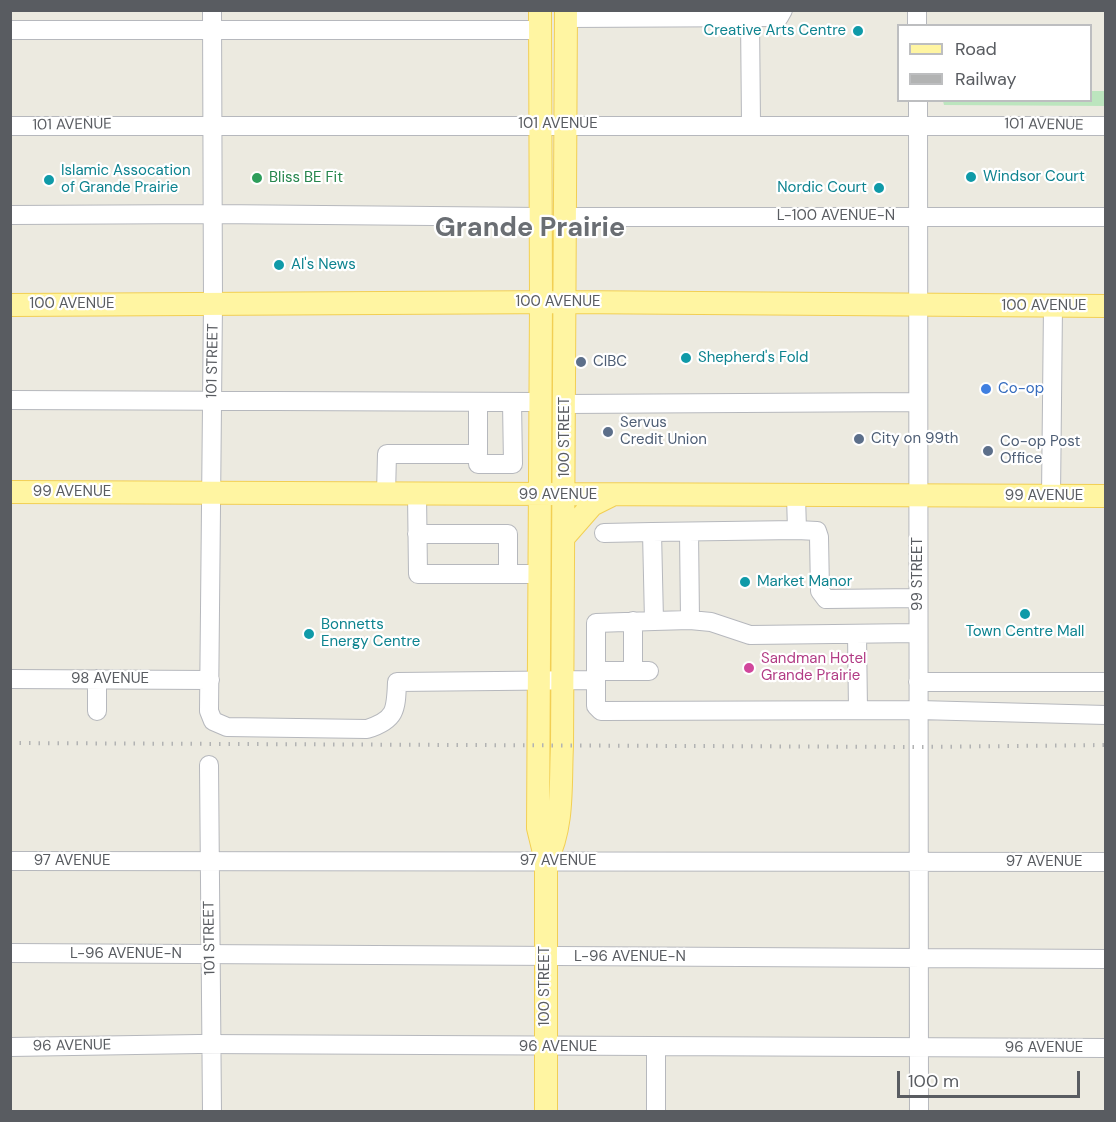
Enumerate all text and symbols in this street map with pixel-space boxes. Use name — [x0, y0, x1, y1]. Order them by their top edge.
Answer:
place label: Creative Arts Centre — [704, 22, 846, 40]
marker: Creative Arts Centre — [851, 24, 865, 38]
legend — [897, 24, 1092, 102]
text: Road — [955, 37, 997, 61]
text: Railway — [955, 67, 1017, 91]
street label: 101 AVENUE — [32, 115, 112, 135]
street label: 101 AVENUE — [518, 115, 598, 133]
street label: 101 AVENUE — [1004, 115, 1084, 135]
place label: Islamic Assocation of Grande Prairie — [61, 162, 191, 197]
place label: Windsor Court — [983, 168, 1085, 186]
place label: Bliss BE Fit — [269, 169, 343, 187]
marker: Windsor Court — [964, 170, 978, 184]
marker: Bliss BE Fit — [250, 171, 264, 185]
marker: Islamic Assocation of Grande Prairie — [42, 173, 56, 187]
place label: Nordic Court — [777, 179, 867, 197]
marker: Nordic Court — [872, 181, 886, 195]
street label: L-100 AVENUE-N — [777, 207, 895, 225]
district label: Grande Prairie — [435, 213, 625, 245]
place label: Al's News — [291, 256, 356, 274]
marker: Al's News — [272, 258, 286, 272]
street label: 100 AVENUE — [516, 293, 600, 311]
street label: 100 AVENUE — [30, 295, 114, 313]
street label: 100 AVENUE — [1002, 297, 1086, 315]
street label: 101 STREET — [203, 323, 223, 399]
place label: Shepherd's Fold — [698, 349, 808, 367]
marker: Shepherd's Fold — [679, 351, 693, 365]
place label: CIBC — [593, 353, 627, 371]
marker: CIBC — [574, 355, 588, 369]
place label: Co-op — [998, 380, 1044, 398]
marker: Co-op — [979, 382, 993, 396]
street label: 100 STREET — [556, 397, 574, 477]
place label: Servus Credit Union — [620, 414, 707, 449]
marker: Servus Credit Union — [601, 425, 615, 439]
place label: City on 99th — [871, 430, 958, 448]
marker: City on 99th — [852, 432, 866, 446]
place label: Co-op Post Office — [1000, 433, 1080, 468]
marker: Co-op Post Office — [981, 444, 995, 458]
street label: 99 AVENUE — [33, 483, 111, 501]
street label: 99 AVENUE — [519, 486, 597, 504]
street label: 99 AVENUE — [1005, 487, 1083, 505]
street label: 99 STREET — [909, 537, 927, 611]
place label: Market Manor — [757, 573, 852, 591]
marker: Market Manor — [738, 575, 752, 589]
marker: Town Centre Mall — [1018, 607, 1032, 621]
place label: Bonnetts Energy Centre — [321, 616, 420, 651]
place label: Town Centre Mall — [966, 623, 1084, 641]
marker: Bonnetts Energy Centre — [302, 627, 316, 641]
place label: Sandman Hotel Grande Prairie — [761, 650, 866, 685]
marker: Sandman Hotel Grande Prairie — [742, 661, 756, 675]
street label: 98 AVENUE — [71, 670, 149, 688]
street label: 97 AVENUE — [34, 852, 110, 870]
street label: 97 AVENUE — [520, 852, 596, 870]
street label: 97 AVENUE — [1006, 853, 1082, 871]
street label: 101 STREET — [200, 900, 220, 976]
street label: L-96 AVENUE-N — [70, 945, 182, 963]
street label: 100 STREET — [536, 946, 554, 1026]
street label: L-96 AVENUE-N — [574, 948, 686, 966]
street label: 96 AVENUE — [33, 1036, 111, 1056]
street label: 96 AVENUE — [519, 1038, 597, 1056]
street label: 96 AVENUE — [1005, 1039, 1083, 1057]
scale bar — [900, 1059, 1083, 1097]
text: 100 m — [908, 1069, 959, 1093]

